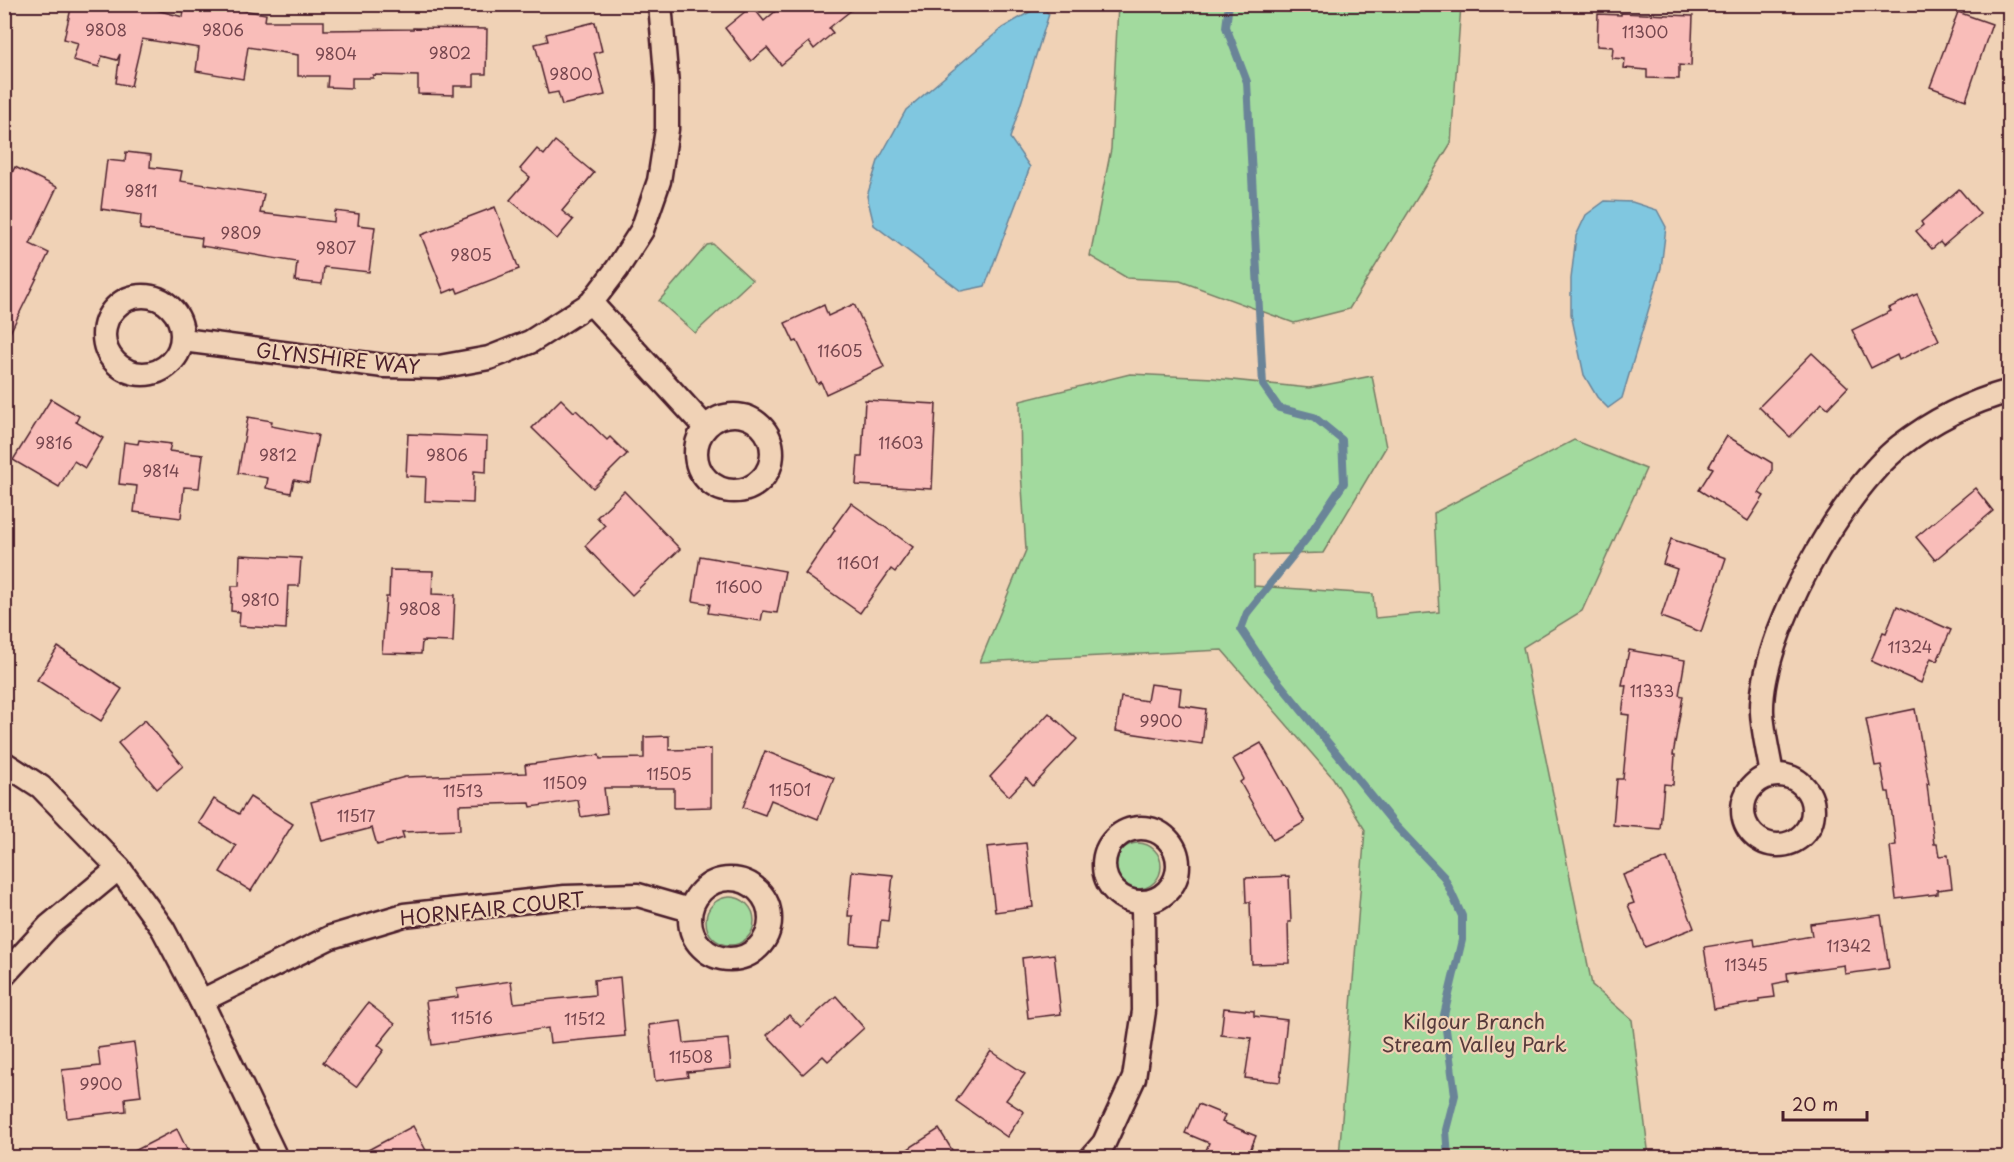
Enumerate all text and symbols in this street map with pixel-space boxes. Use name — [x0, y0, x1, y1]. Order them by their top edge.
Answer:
house number: 9808 — [85, 17, 127, 41]
house number: 9806 — [202, 17, 244, 41]
house number: 11300 — [1622, 19, 1668, 43]
house number: 9802 — [429, 40, 471, 64]
house number: 9804 — [315, 41, 357, 65]
house number: 9800 — [549, 61, 593, 85]
house number: 9811 — [124, 178, 158, 202]
house number: 9809 — [221, 220, 261, 244]
house number: 9807 — [316, 235, 356, 259]
house number: 9805 — [450, 242, 492, 266]
street label: GLYNSHIRE WAY — [254, 334, 422, 382]
house number: 11605 — [817, 338, 863, 362]
house number: 9816 — [35, 430, 73, 454]
house number: 11603 — [878, 430, 924, 454]
house number: 9812 — [259, 442, 297, 466]
house number: 9806 — [426, 442, 468, 466]
house number: 9814 — [142, 458, 180, 482]
house number: 11601 — [837, 550, 879, 574]
house number: 11600 — [716, 574, 762, 598]
house number: 9810 — [241, 587, 279, 611]
house number: 9808 — [399, 596, 441, 620]
house number: 11324 — [1888, 634, 1932, 658]
house number: 11333 — [1630, 678, 1674, 702]
house number: 9900 — [1140, 708, 1182, 732]
house number: 11505 — [646, 761, 692, 785]
house number: 11509 — [543, 770, 587, 794]
house number: 11501 — [769, 777, 811, 801]
house number: 11513 — [443, 778, 483, 802]
house number: 11517 — [337, 803, 376, 827]
street label: HORNFAIR COURT — [398, 883, 586, 933]
house number: 11342 — [1827, 933, 1871, 957]
house number: 11345 — [1724, 952, 1768, 976]
house number: 11516 — [451, 1005, 493, 1029]
house number: 11512 — [564, 1006, 606, 1030]
park label: Kilgour Branch Stream Valley Park — [1381, 1006, 1567, 1059]
house number: 11508 — [669, 1044, 713, 1068]
house number: 9900 — [80, 1071, 122, 1095]
scale bar — [1783, 1084, 1867, 1122]
text: 20 m — [1792, 1090, 1838, 1117]

